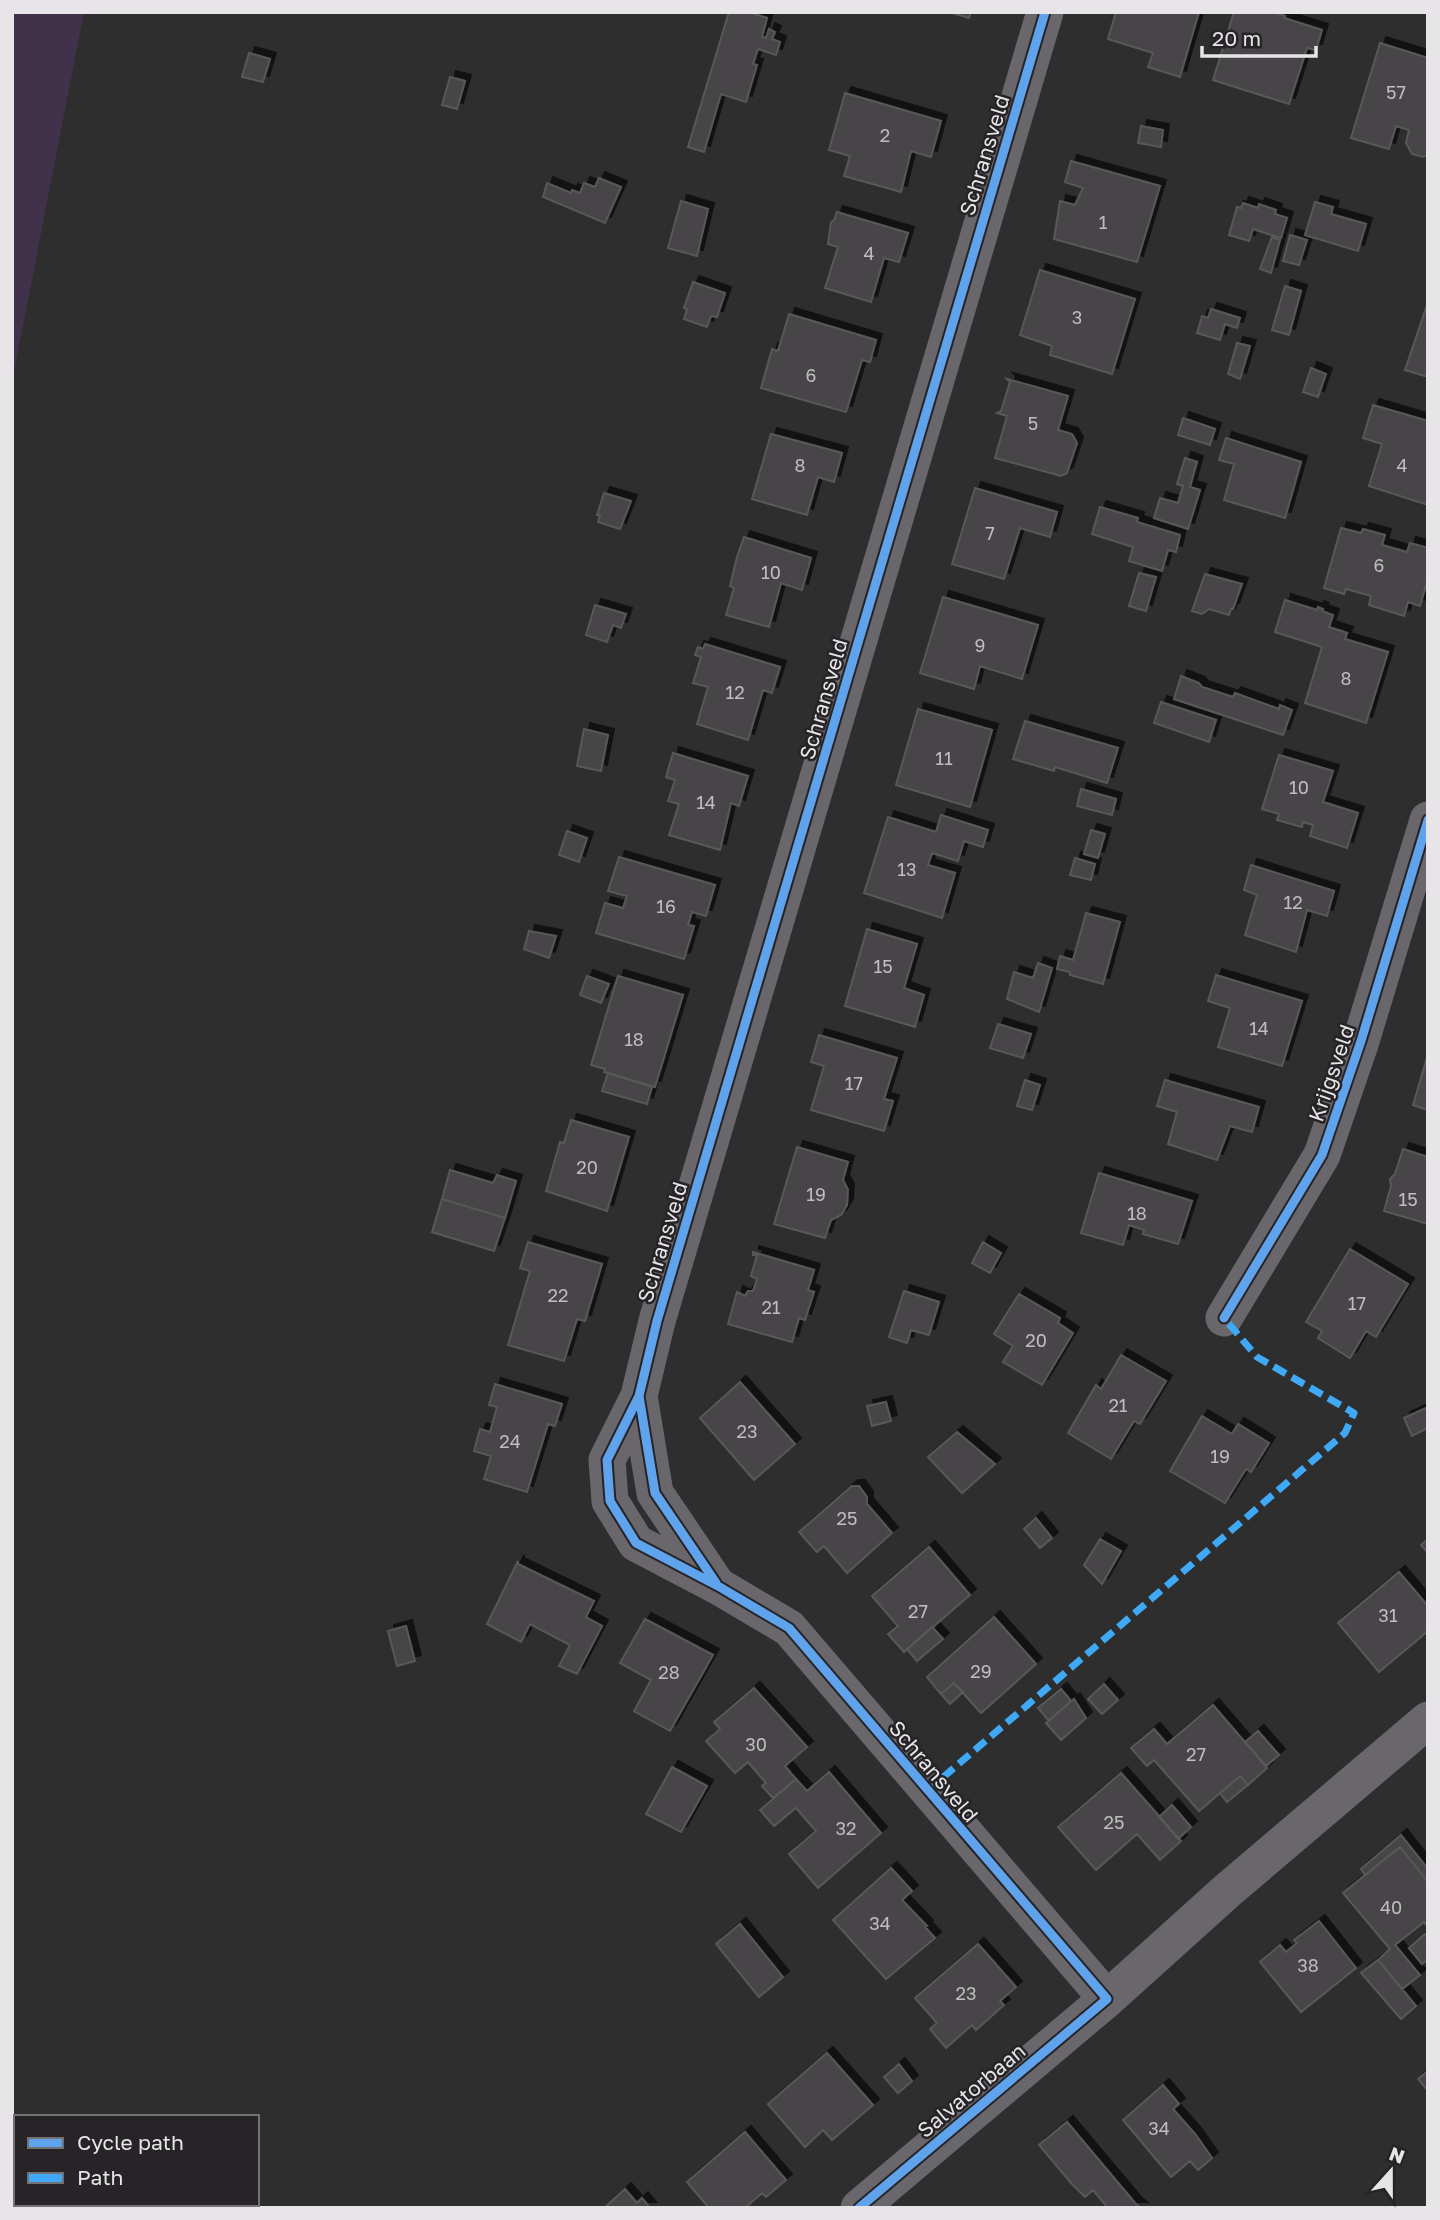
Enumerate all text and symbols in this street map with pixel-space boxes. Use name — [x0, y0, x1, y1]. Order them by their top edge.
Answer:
scale bar — [1202, 14, 1316, 58]
text: 20 m — [1212, 25, 1261, 51]
house number: 57 — [1386, 81, 1406, 103]
street label: Schransveld — [953, 92, 1015, 218]
house number: 2 — [880, 124, 890, 146]
house number: 1 — [1099, 211, 1108, 233]
house number: 4 — [864, 242, 875, 264]
house number: 3 — [1072, 306, 1082, 328]
house number: 6 — [806, 364, 816, 386]
house number: 5 — [1028, 412, 1038, 434]
house number: 8 — [795, 454, 805, 476]
house number: 4 — [1397, 454, 1408, 476]
house number: 7 — [985, 522, 995, 544]
house number: 6 — [1374, 554, 1384, 576]
house number: 10 — [761, 561, 781, 583]
house number: 9 — [975, 634, 985, 656]
street label: Schransveld — [793, 636, 853, 762]
house number: 8 — [1341, 667, 1351, 689]
house number: 12 — [725, 681, 745, 703]
house number: 11 — [935, 747, 953, 769]
house number: 10 — [1289, 776, 1309, 798]
house number: 14 — [696, 791, 716, 813]
house number: 13 — [897, 858, 917, 880]
house number: 12 — [1283, 891, 1303, 913]
house number: 16 — [656, 895, 676, 917]
house number: 15 — [873, 955, 893, 977]
house number: 14 — [1249, 1017, 1269, 1039]
street label: Krijgsveld — [1302, 1021, 1360, 1125]
house number: 18 — [624, 1028, 644, 1050]
house number: 17 — [845, 1072, 863, 1094]
house number: 20 — [576, 1156, 598, 1178]
street label: Schransveld — [631, 1179, 693, 1305]
house number: 19 — [806, 1183, 826, 1205]
house number: 15 — [1398, 1188, 1418, 1210]
house number: 18 — [1127, 1202, 1147, 1224]
house number: 22 — [548, 1284, 568, 1306]
house number: 17 — [1348, 1292, 1366, 1314]
house number: 21 — [761, 1296, 781, 1318]
house number: 20 — [1025, 1329, 1047, 1351]
house number: 21 — [1108, 1394, 1128, 1416]
house number: 23 — [737, 1420, 757, 1442]
house number: 24 — [499, 1430, 521, 1452]
house number: 19 — [1210, 1445, 1230, 1467]
house number: 25 — [837, 1507, 857, 1529]
house number: 27 — [908, 1600, 928, 1622]
house number: 31 — [1378, 1604, 1398, 1626]
house number: 29 — [970, 1660, 992, 1682]
house number: 28 — [658, 1661, 680, 1683]
street label: Schransveld — [884, 1715, 984, 1827]
house number: 30 — [745, 1733, 767, 1755]
house number: 27 — [1186, 1743, 1206, 1765]
house number: 25 — [1104, 1811, 1124, 1833]
house number: 32 — [836, 1817, 856, 1839]
house number: 40 — [1380, 1896, 1402, 1918]
house number: 34 — [869, 1912, 891, 1934]
house number: 38 — [1297, 1954, 1319, 1976]
house number: 23 — [956, 1982, 976, 2004]
street label: Salvatorbaan — [912, 2037, 1030, 2143]
legend — [14, 2115, 259, 2206]
house number: 34 — [1148, 2117, 1170, 2139]
text: Cycle path — [77, 2129, 184, 2155]
north arrow — [1356, 2136, 1426, 2206]
text: N — [1386, 2141, 1408, 2168]
text: Path — [77, 2164, 124, 2190]

